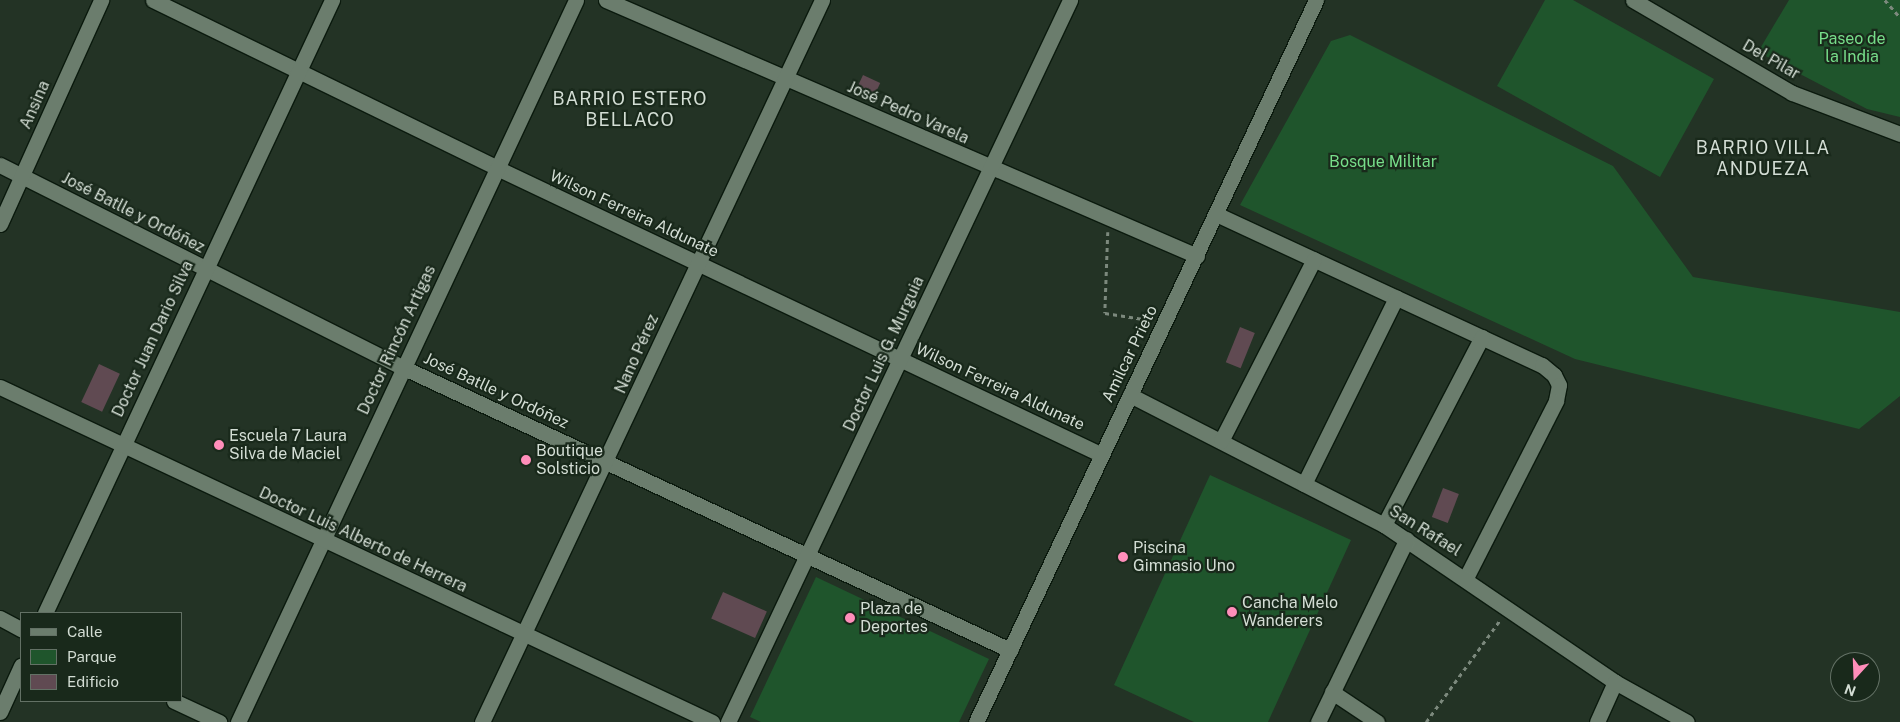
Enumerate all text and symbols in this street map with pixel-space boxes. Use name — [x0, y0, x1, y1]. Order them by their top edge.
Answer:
park label: Paseo de la India — [1818, 29, 1886, 67]
street label: Del Pilar — [1739, 36, 1803, 84]
street label: José Pedro Varela — [844, 77, 972, 149]
street label: Ansina — [16, 78, 54, 132]
district label: BARRIO ESTERO BELLACO — [551, 89, 709, 132]
district label: BARRIO VILLA ANDUEZA — [1694, 138, 1832, 180]
park label: Bosque Militar — [1329, 152, 1437, 172]
street label: Wilson Ferreira Aldunate — [546, 166, 722, 262]
street label: José Batlle y Ordóñez — [58, 169, 208, 257]
street label: Doctor Juan Dario Silva — [108, 258, 198, 420]
street label: Doctor Rincón Artigas — [354, 262, 440, 418]
street label: Doctor Luis G. Murguia — [840, 273, 928, 435]
street label: Amilcar Prieto — [1098, 302, 1162, 406]
street label: Nano Pérez — [611, 311, 663, 397]
street label: Wilson Ferreira Aldunate — [912, 339, 1088, 435]
street label: José Batlle y Ordóñez — [420, 349, 572, 433]
place label: Escuela 7 Laura Silva de Maciel — [229, 426, 347, 464]
marker: Escuela 7 Laura Silva de Maciel — [213, 439, 225, 451]
place label: Boutique Solsticio — [536, 441, 603, 479]
marker: Boutique Solsticio — [520, 454, 532, 466]
street label: Doctor Luis Alberto de Herrera — [256, 483, 470, 597]
street label: San Rafael — [1386, 501, 1464, 561]
place label: Piscina Gimnasio Uno — [1133, 538, 1235, 576]
marker: Piscina Gimnasio Uno — [1117, 551, 1129, 563]
place label: Cancha Melo Wanderers — [1242, 593, 1338, 631]
place label: Plaza de Deportes — [860, 599, 928, 637]
marker: Cancha Melo Wanderers — [1226, 606, 1238, 618]
legend — [20, 612, 182, 702]
marker: Plaza de Deportes — [844, 612, 856, 624]
text: Calle — [67, 623, 103, 640]
text: Parque — [67, 648, 117, 665]
north arrow — [1830, 652, 1880, 702]
text: Edificio — [67, 673, 119, 690]
text: N — [1842, 681, 1858, 700]

